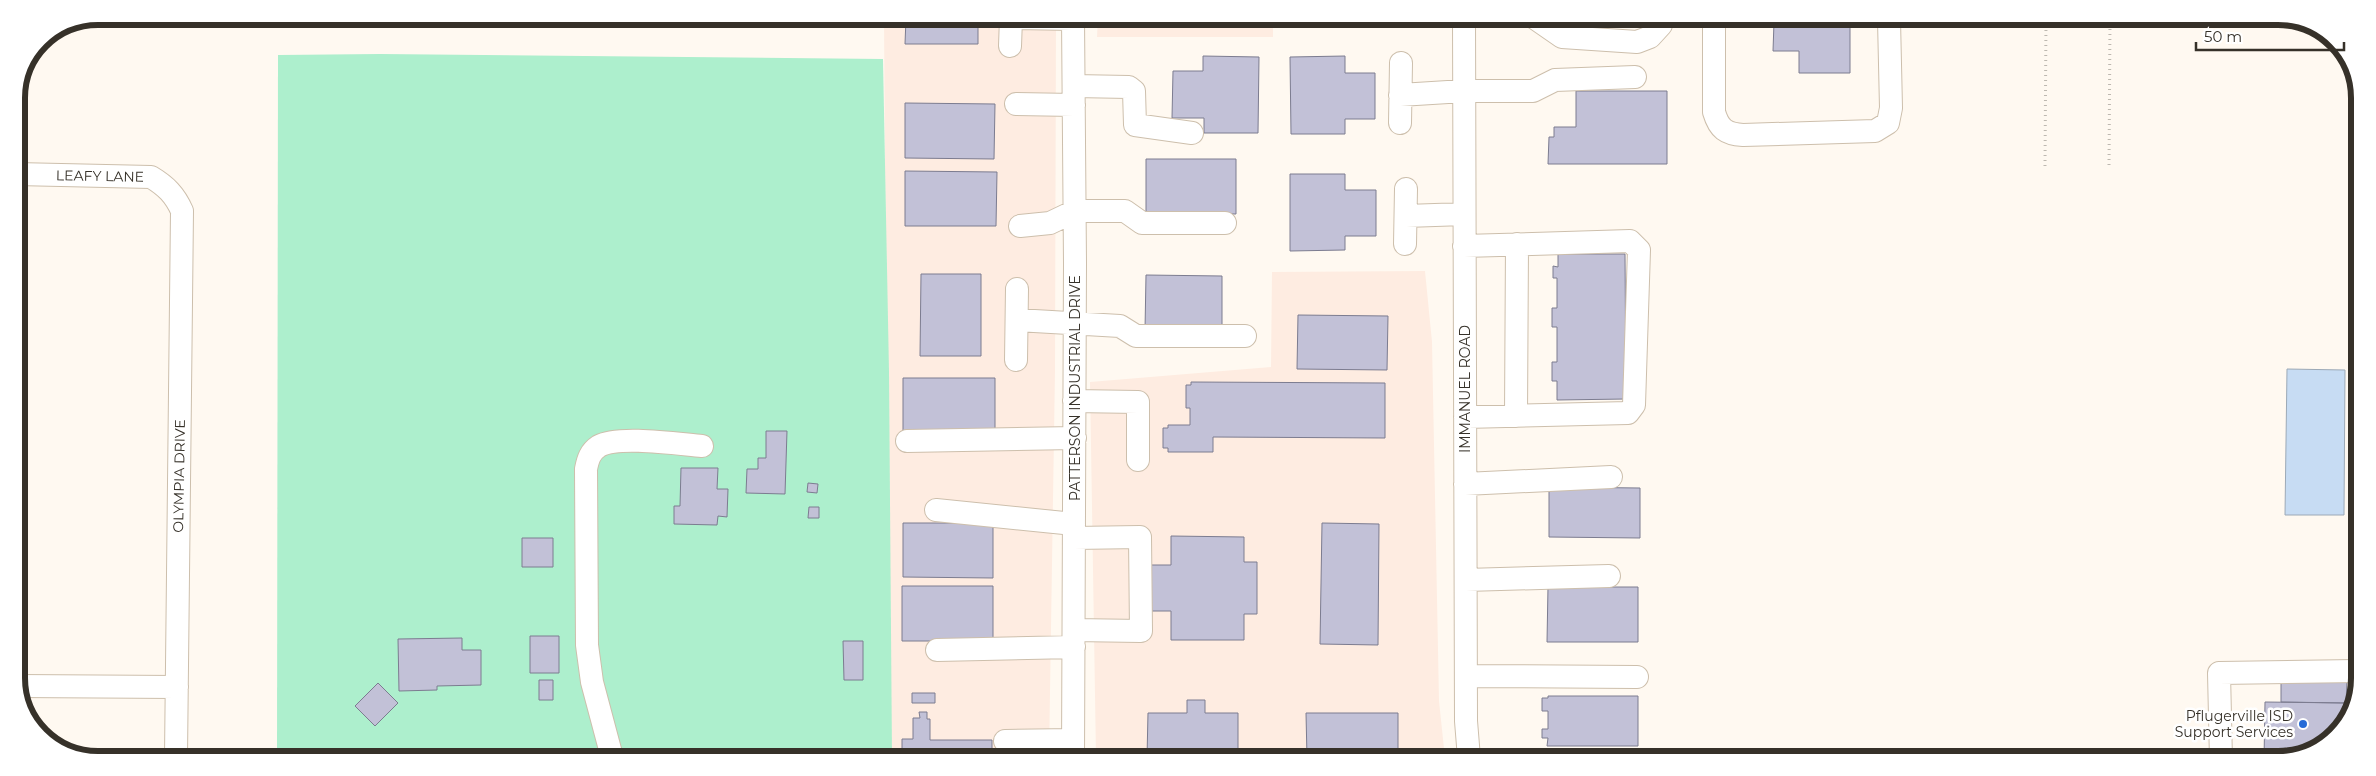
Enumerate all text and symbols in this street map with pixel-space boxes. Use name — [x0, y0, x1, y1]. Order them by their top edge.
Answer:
scale bar — [2196, 20, 2344, 52]
text: 50 m — [2204, 27, 2242, 46]
street label: LEAFY LANE — [56, 166, 144, 186]
street label: PATTERSON INDUSTRIAL DRIVE — [1066, 275, 1084, 501]
street label: IMMANUEL ROAD — [1456, 325, 1474, 453]
street label: OLYMPIA DRIVE — [169, 419, 189, 533]
place label: Pflugerville ISD Support Services — [2175, 707, 2293, 741]
marker: Pflugerville ISD Support Services — [2297, 718, 2309, 730]

